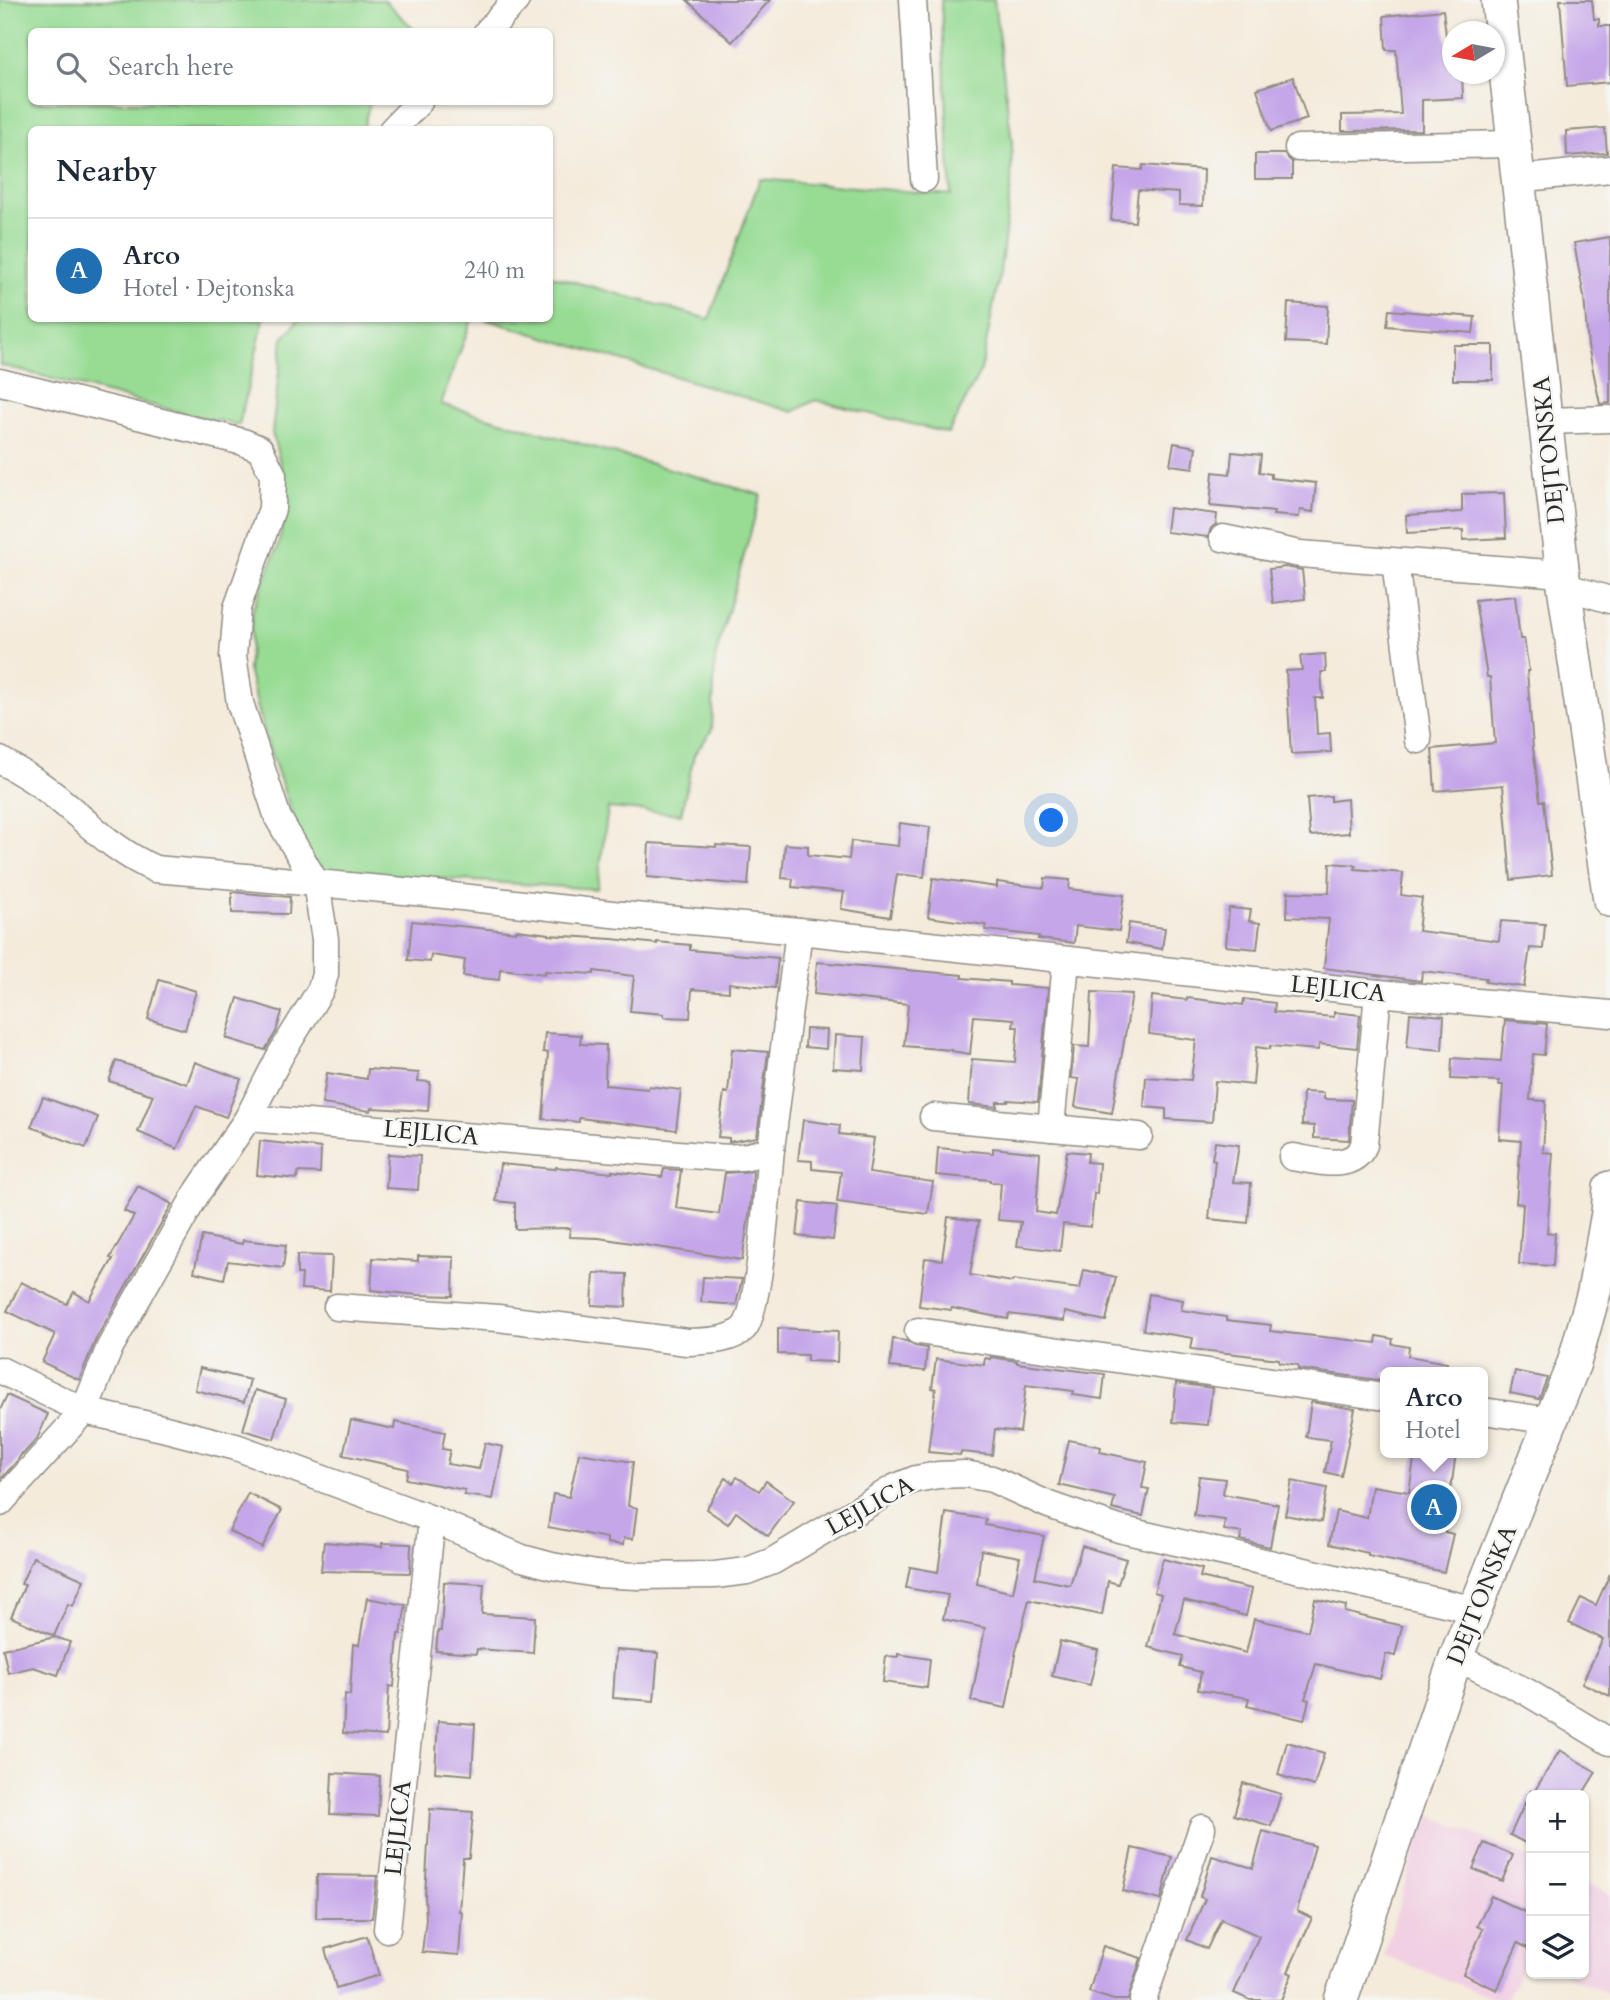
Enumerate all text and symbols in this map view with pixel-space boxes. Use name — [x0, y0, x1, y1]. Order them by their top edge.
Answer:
north arrow — [1442, 21, 1505, 84]
search box — [28, 28, 553, 105]
icon: search — [52, 48, 90, 86]
text: Search here — [108, 49, 234, 84]
text: Nearby — [56, 151, 157, 192]
text: Arco — [123, 238, 180, 273]
text: A — [70, 255, 88, 286]
text: 240 m — [464, 255, 525, 286]
text: Hotel · Dejtonska — [123, 273, 295, 304]
street label: DEJTONSKA — [1525, 374, 1573, 525]
your location — [1034, 803, 1068, 837]
street label: LEJLICA — [1289, 968, 1388, 1011]
street label: LEJLICA — [382, 1112, 481, 1154]
popup — [1380, 1367, 1488, 1458]
text: Arco — [1405, 1380, 1463, 1415]
text: Hotel — [1405, 1415, 1461, 1446]
street label: LEJLICA — [820, 1468, 921, 1544]
pin: A — [1411, 1481, 1457, 1533]
street label: DEJTONSKA — [1439, 1519, 1525, 1670]
street label: LEJLICA — [377, 1778, 420, 1877]
map controls — [1526, 1790, 1589, 1979]
button: + — [1526, 1790, 1589, 1853]
button: − — [1526, 1853, 1589, 1916]
button: layers — [1526, 1916, 1589, 1979]

